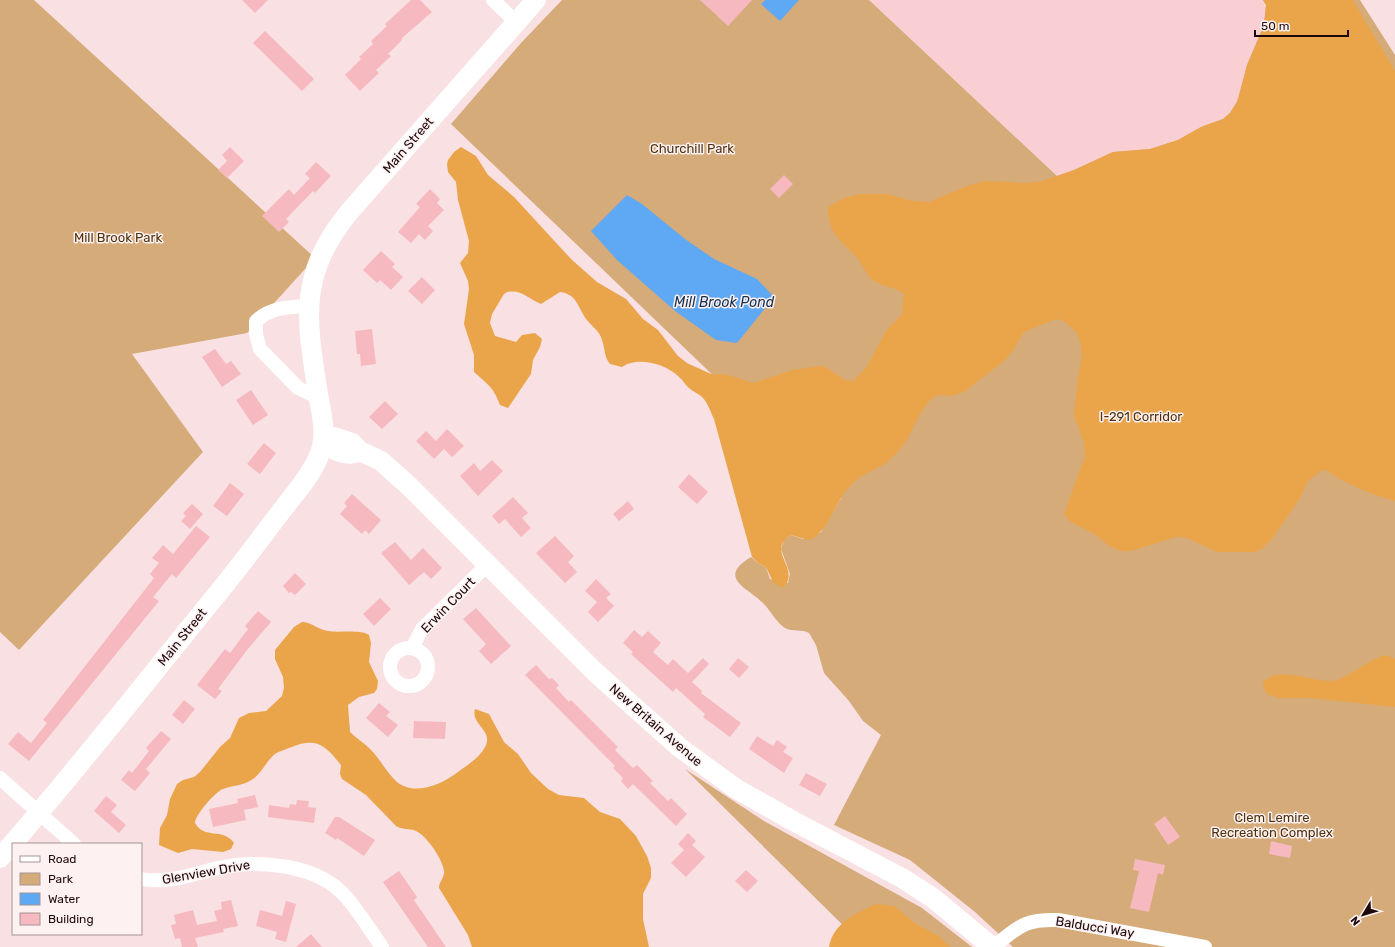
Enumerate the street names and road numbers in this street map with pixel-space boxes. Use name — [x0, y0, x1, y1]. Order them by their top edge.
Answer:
street label: Main Street — [380, 114, 436, 176]
street label: Erwin Court — [418, 574, 478, 636]
street label: Main Street — [154, 605, 210, 669]
street label: New Britain Avenue — [607, 681, 705, 769]
street label: Glenview Drive — [161, 857, 251, 887]
street label: Balducci Way — [1055, 913, 1135, 941]

